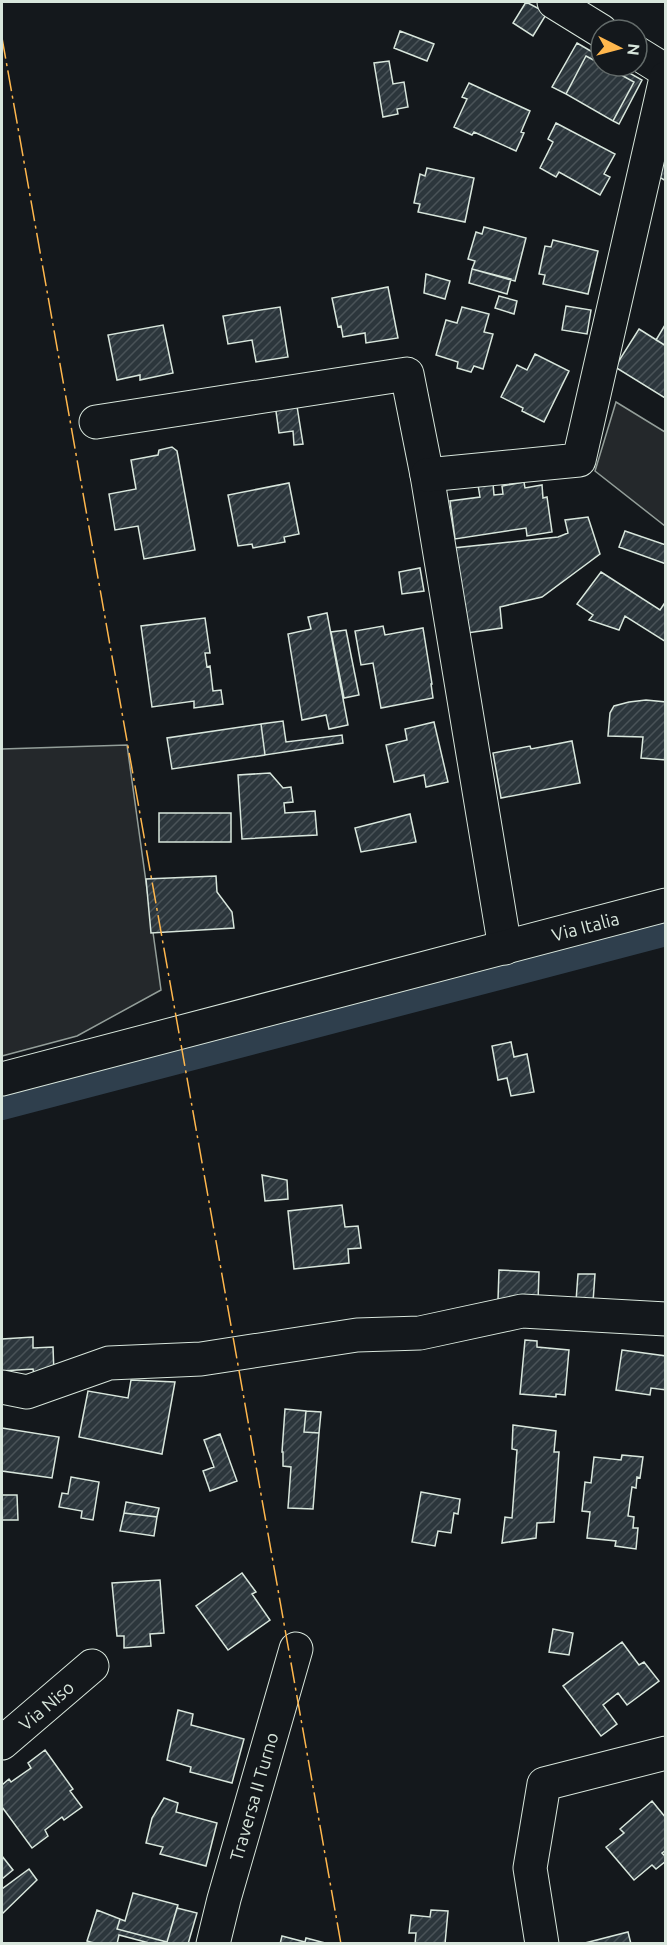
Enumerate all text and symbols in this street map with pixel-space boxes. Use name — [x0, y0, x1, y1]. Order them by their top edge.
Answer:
north arrow — [589, 18, 649, 78]
text: N — [624, 43, 643, 56]
street label: Via Italia — [549, 908, 621, 945]
street label: Via Niso — [15, 1676, 77, 1734]
street label: Traversa II Turno — [226, 1730, 282, 1863]

